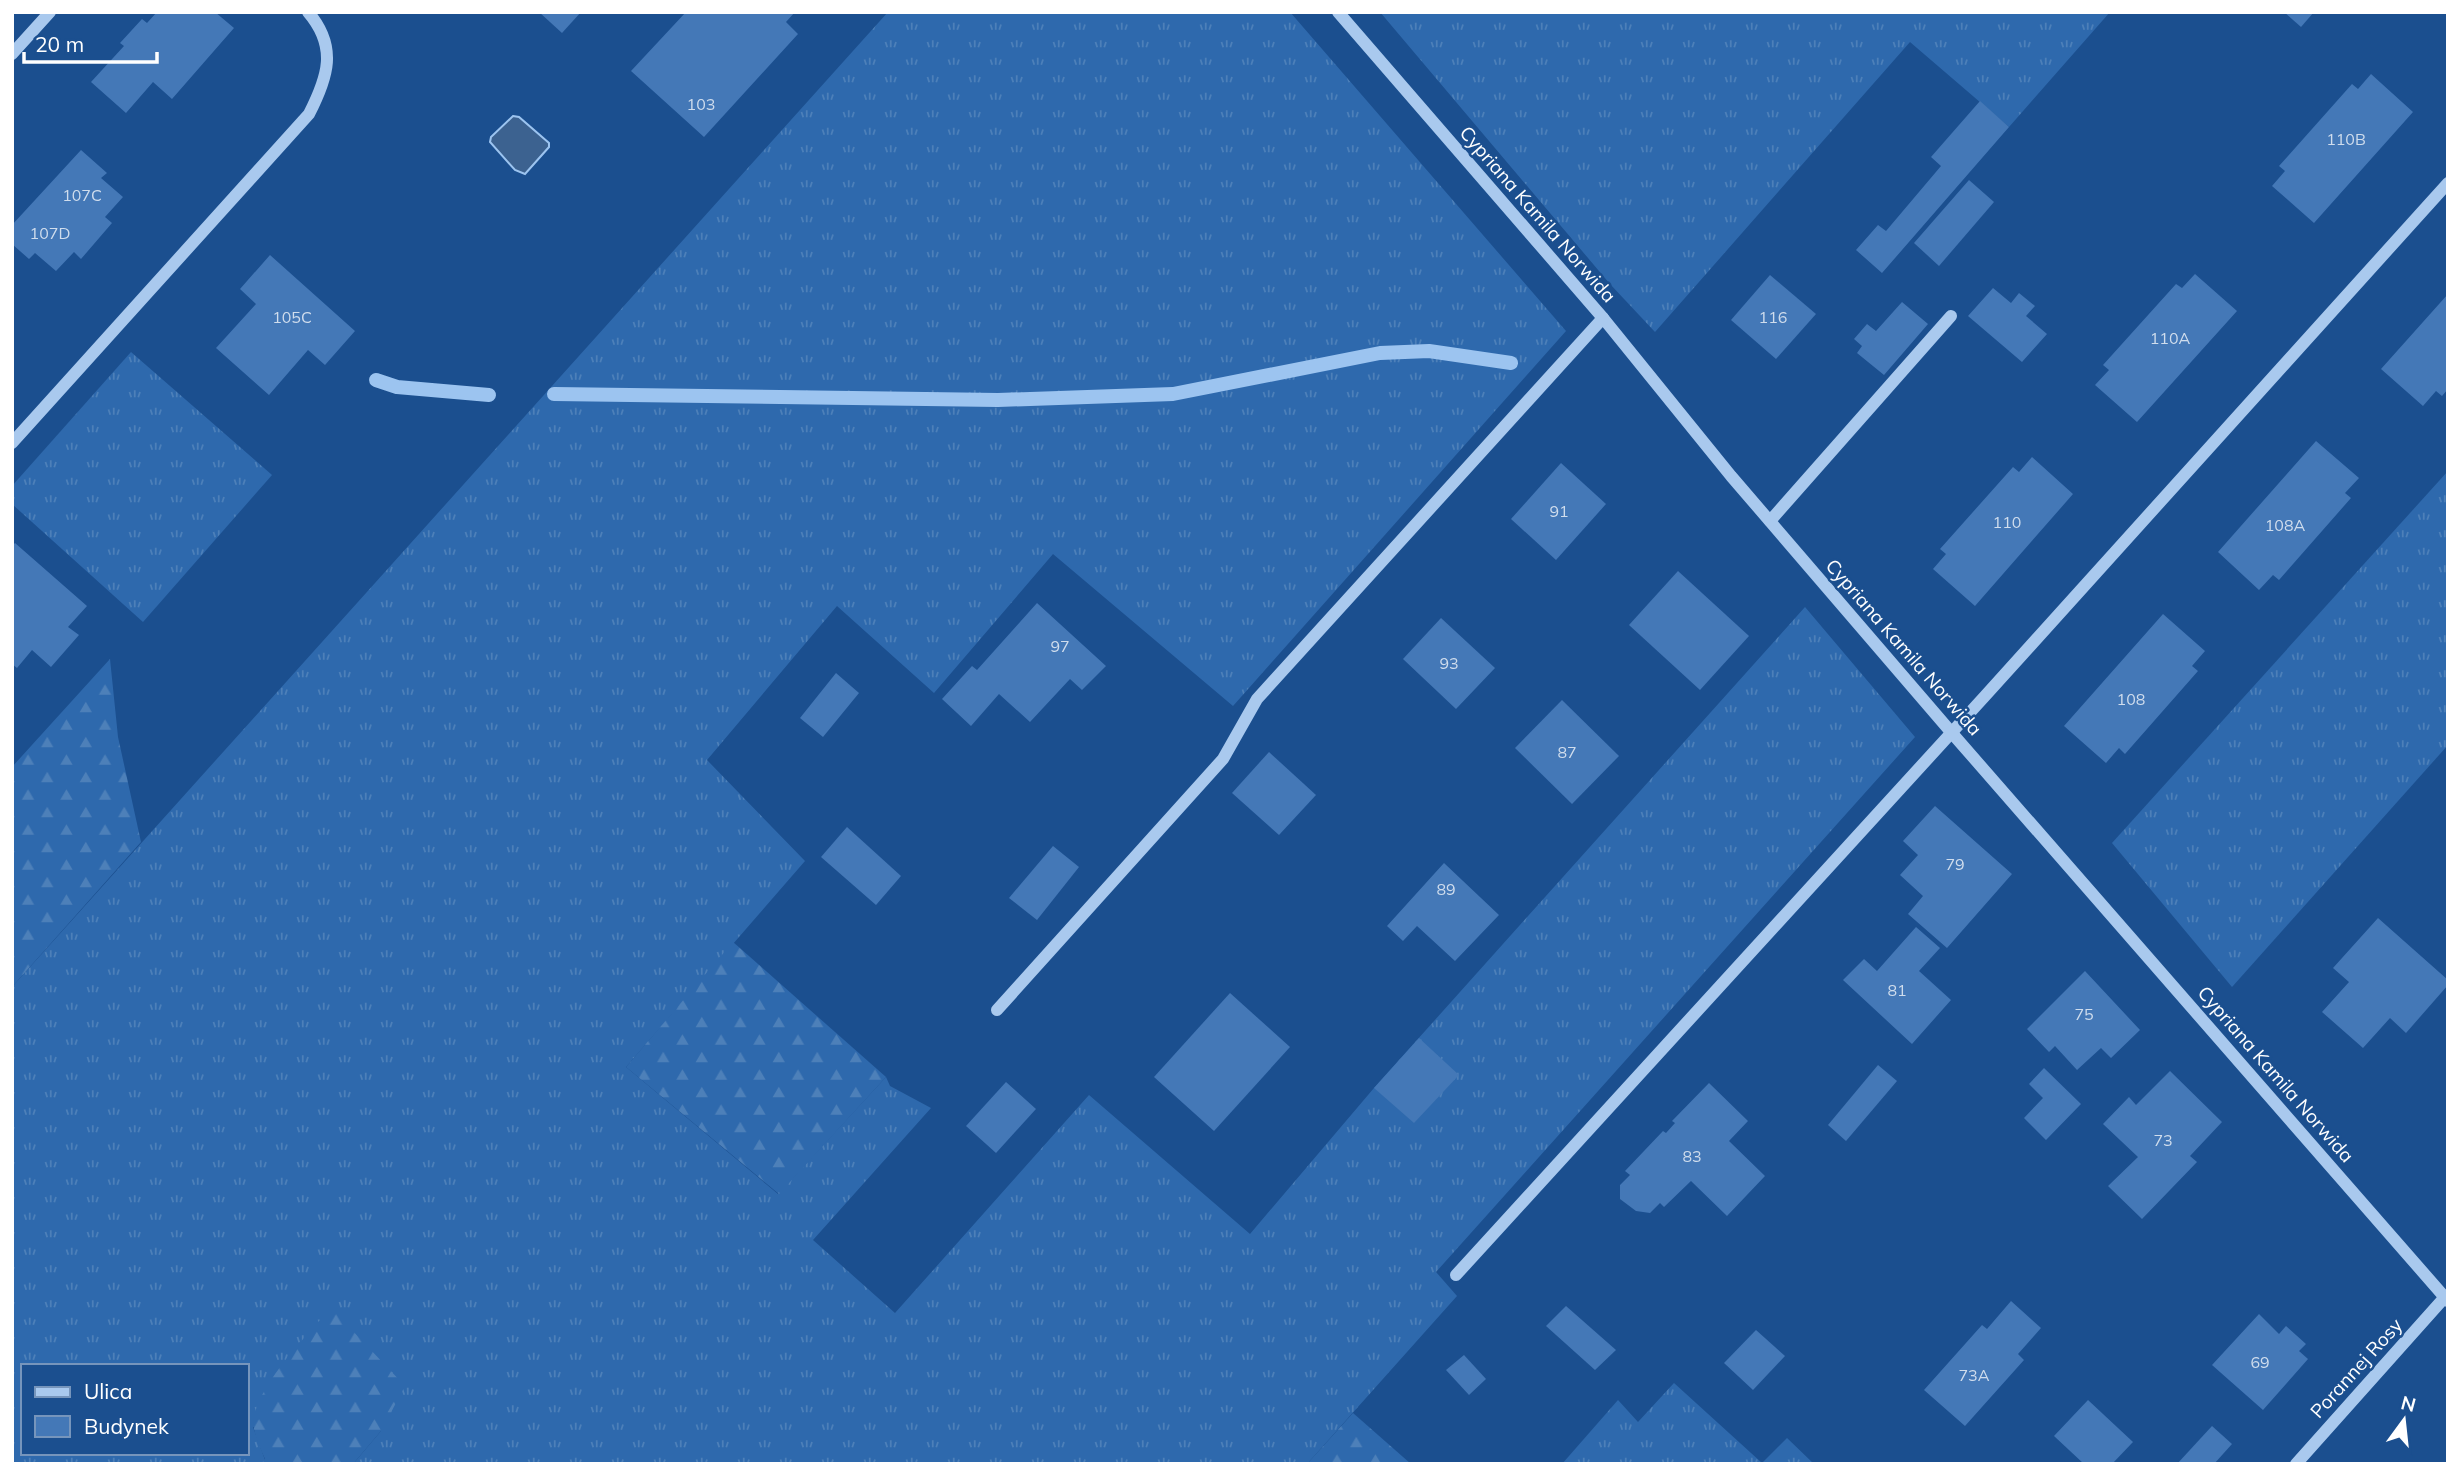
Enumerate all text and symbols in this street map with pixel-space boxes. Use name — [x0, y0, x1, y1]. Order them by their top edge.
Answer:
scale bar — [24, 21, 158, 65]
text: 20 m — [35, 31, 84, 57]
house number: 103 — [687, 94, 715, 114]
street label: Cypriana Kamila Norwida — [1455, 121, 1621, 307]
house number: 110B — [2326, 129, 2366, 149]
house number: 107C — [62, 185, 102, 205]
house number: 107D — [30, 223, 70, 243]
house number: 105C — [272, 307, 312, 327]
house number: 116 — [1759, 307, 1787, 327]
house number: 110A — [2150, 328, 2191, 348]
house number: 91 — [1549, 501, 1569, 521]
house number: 110 — [1993, 512, 2021, 532]
house number: 108A — [2265, 515, 2306, 535]
street label: Cypriana Kamila Norwida — [1821, 554, 1987, 740]
house number: 97 — [1050, 636, 1070, 656]
house number: 93 — [1439, 653, 1459, 673]
house number: 108 — [2117, 689, 2145, 709]
house number: 87 — [1557, 742, 1577, 762]
house number: 79 — [1945, 854, 1965, 874]
house number: 89 — [1436, 879, 1456, 899]
house number: 81 — [1887, 980, 1907, 1000]
street label: Cypriana Kamila Norwida — [2193, 981, 2359, 1167]
house number: 75 — [2074, 1004, 2094, 1024]
house number: 73 — [2153, 1130, 2173, 1150]
house number: 83 — [1682, 1146, 1702, 1166]
street label: Porannej Rosy — [2305, 1313, 2407, 1423]
house number: 69 — [2250, 1352, 2270, 1372]
legend — [21, 1364, 248, 1455]
house number: 73A — [1959, 1365, 1990, 1385]
text: Ulica — [84, 1378, 132, 1404]
north arrow — [2369, 1385, 2439, 1455]
text: N — [2398, 1390, 2418, 1417]
text: Budynek — [84, 1413, 169, 1439]

